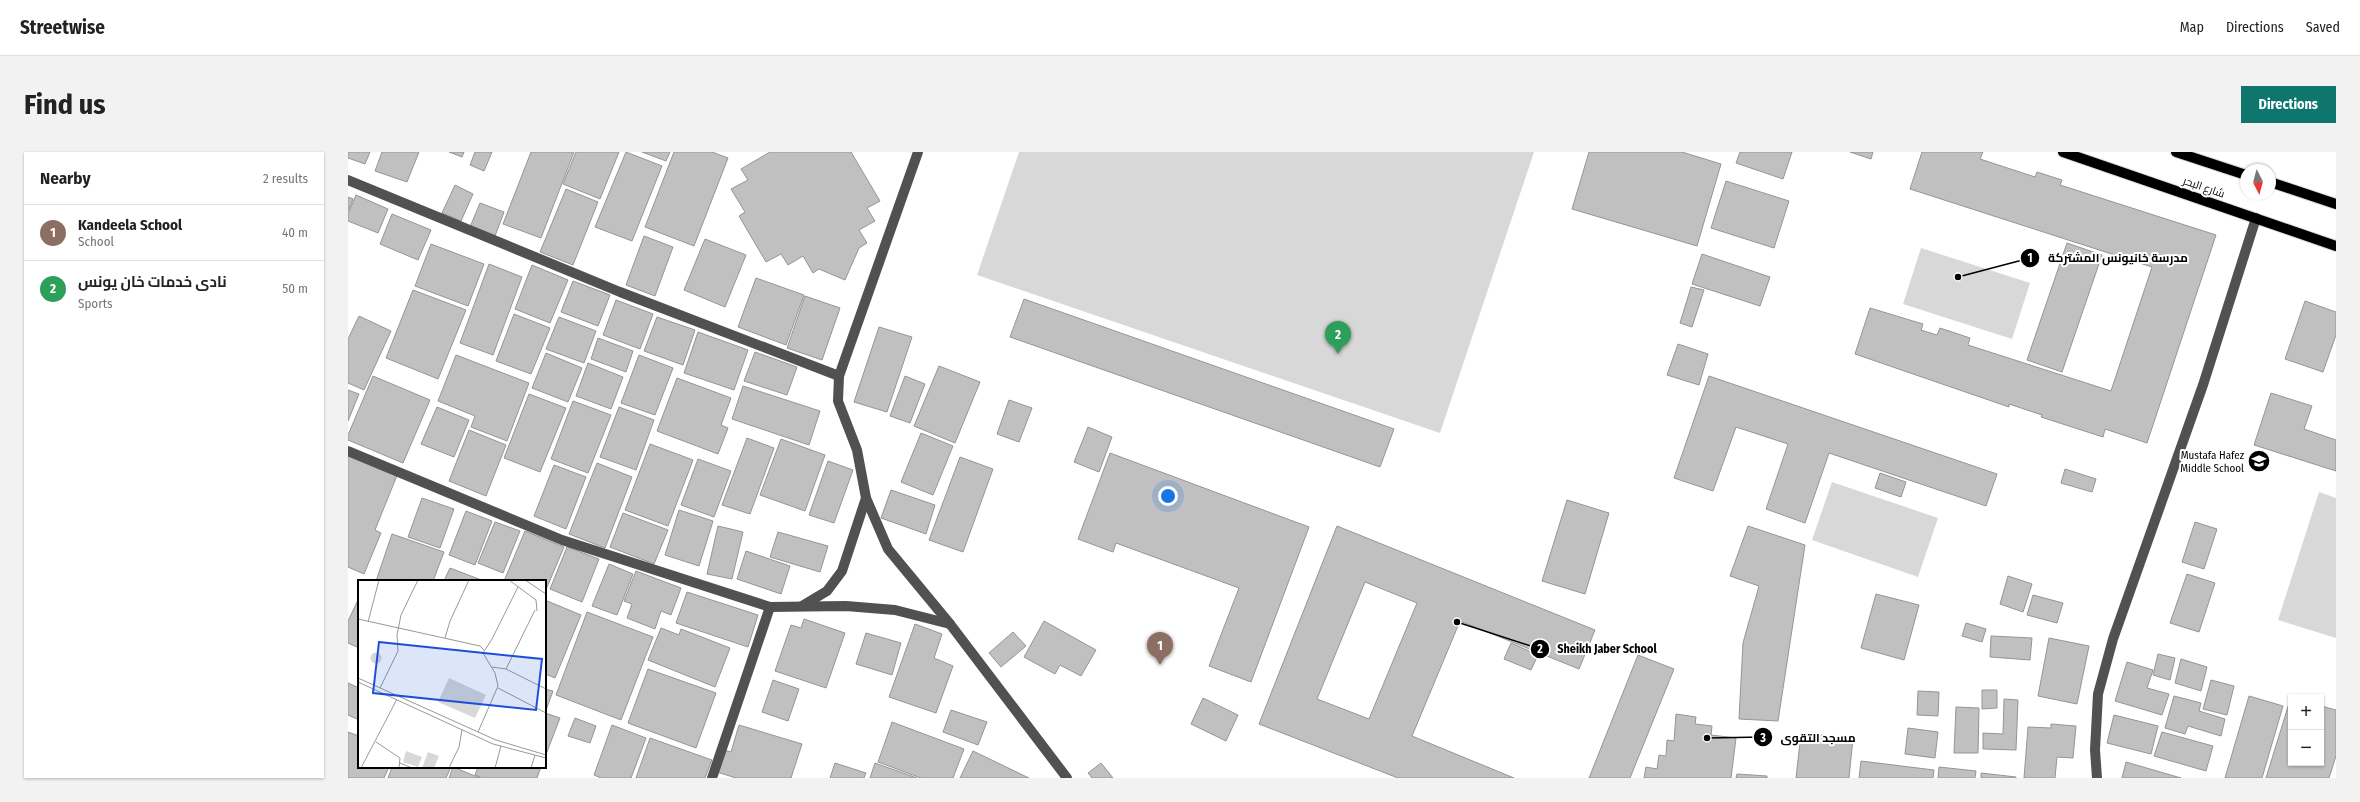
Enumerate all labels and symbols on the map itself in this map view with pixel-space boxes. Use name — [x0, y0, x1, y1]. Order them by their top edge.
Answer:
north arrow — [2240, 164, 2276, 200]
street label: شارع البحر — [2180, 174, 2226, 202]
callout: مدرسة خانيونس المشتركة — [2020, 246, 2196, 270]
text: 1 — [2027, 251, 2033, 265]
text: مدرسة خانيونس المشتركة — [2048, 251, 2188, 266]
pin: 2 — [1325, 321, 1351, 354]
school or university icon: Mustafa Hafez Middle School — [2246, 448, 2272, 474]
place label: Mustafa Hafez Middle School — [2180, 449, 2245, 475]
your location — [1158, 486, 1178, 506]
inset map — [358, 580, 546, 768]
pin: 1 — [1147, 632, 1173, 665]
callout: Sheikh Jaber School — [1530, 637, 1665, 661]
text: 2 — [1536, 642, 1543, 656]
text: Sheikh Jaber School — [1557, 642, 1657, 656]
callout: مسجد التقوى — [1753, 725, 1864, 749]
text: 3 — [1759, 731, 1766, 745]
text: مسجد التقوى — [1780, 731, 1856, 746]

